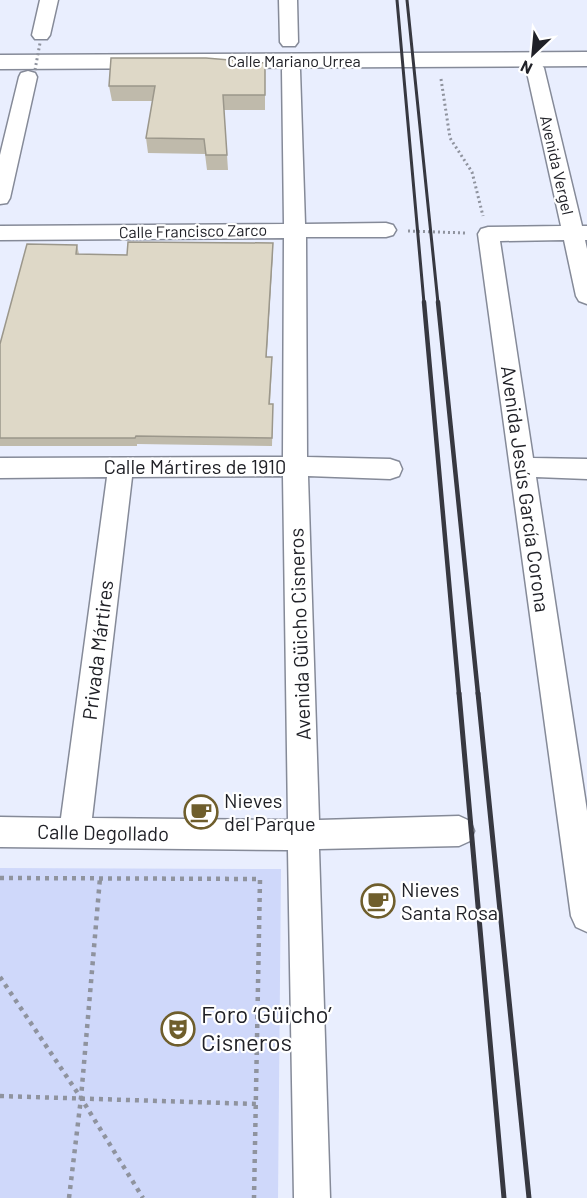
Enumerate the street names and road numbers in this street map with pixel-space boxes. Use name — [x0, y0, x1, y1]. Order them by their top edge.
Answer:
street label: Calle Mariano Urrea — [227, 51, 361, 70]
street label: Avenida Vergel — [537, 113, 578, 216]
street label: Calle Francisco Zarco — [119, 220, 267, 241]
street label: Avenida Jesús García Corona — [497, 364, 555, 614]
street label: Calle Mártires de 1910 — [104, 454, 286, 478]
street label: Avenida Güicho Cisneros — [283, 527, 315, 741]
street label: Privada Mártires — [77, 579, 117, 721]
street label: Calle Degollado — [37, 819, 169, 845]

